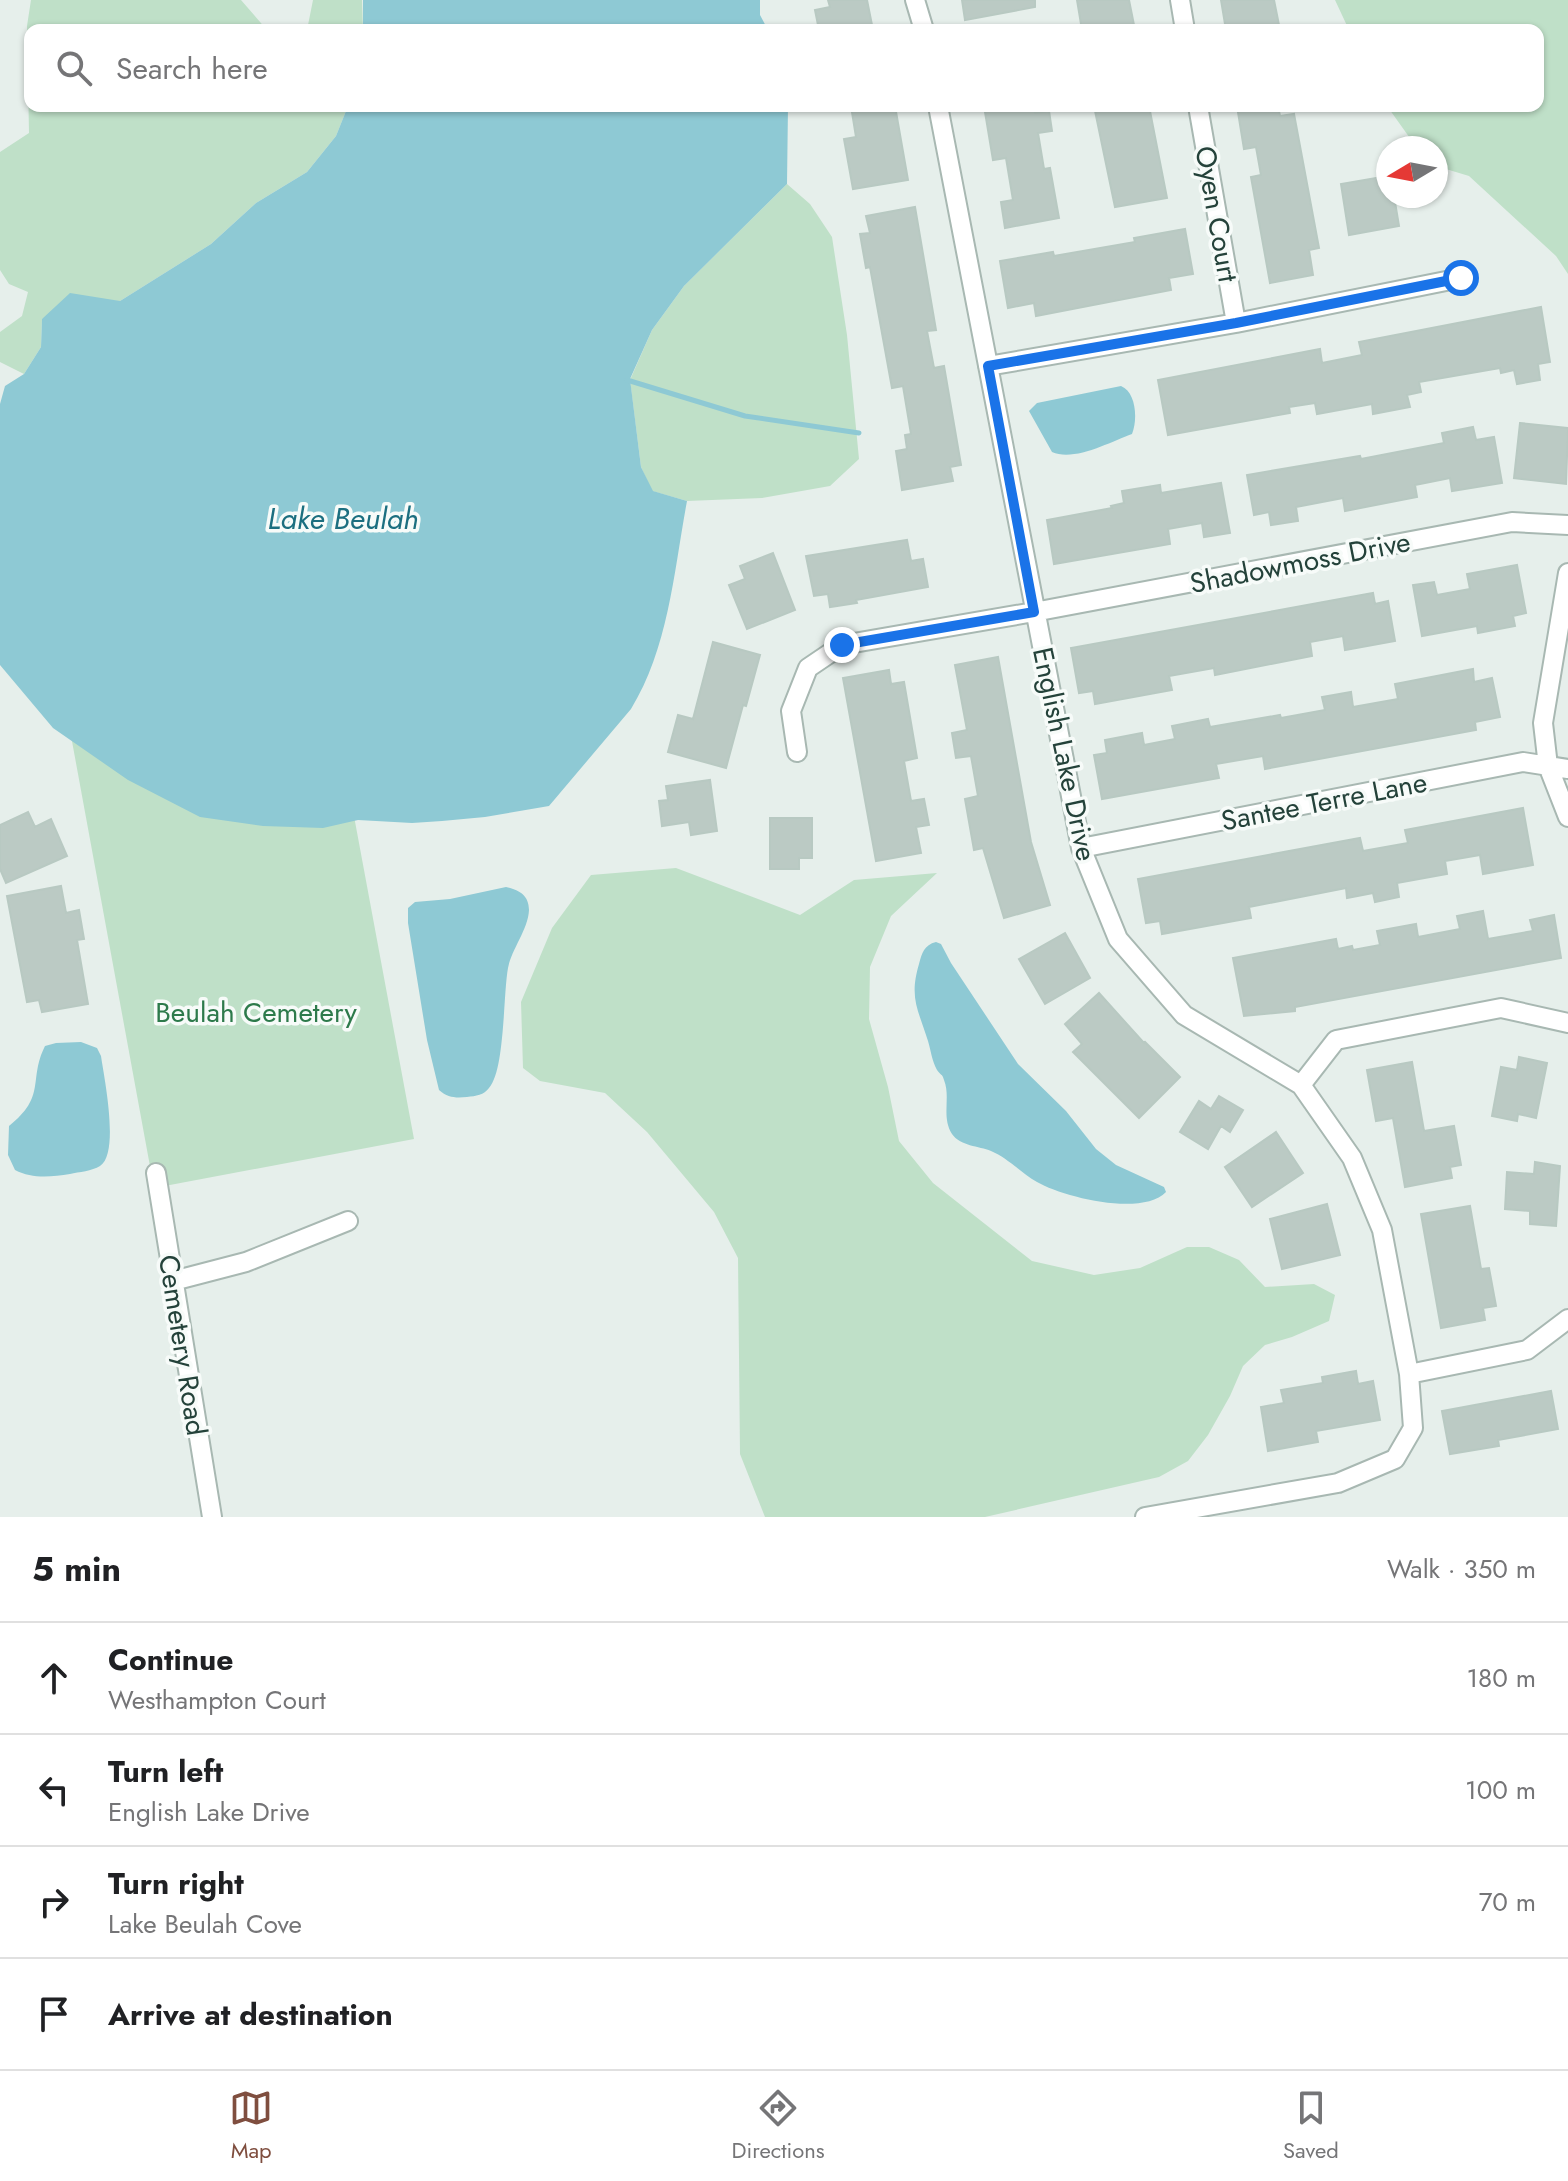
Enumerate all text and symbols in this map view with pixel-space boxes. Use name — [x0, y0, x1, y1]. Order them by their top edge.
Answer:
search box — [24, 24, 1544, 112]
icon: search — [52, 46, 96, 90]
text: Search here — [116, 47, 268, 90]
north arrow — [1376, 136, 1448, 208]
street label: Oyen Court — [1184, 143, 1249, 286]
route start — [1443, 260, 1479, 296]
water label: Lake Beulah — [267, 497, 419, 540]
street label: Shadowmoss Drive — [1186, 521, 1414, 604]
route end — [824, 627, 860, 663]
street label: English Lake Drive — [1022, 644, 1107, 865]
street label: Santee Terre Lane — [1218, 761, 1431, 842]
park label: Beulah Cemetery — [155, 992, 357, 1033]
street label: Cemetery Road — [148, 1252, 217, 1438]
text: 5 min — [32, 1545, 121, 1594]
text: Walk · 350 m — [1387, 1550, 1536, 1588]
text: Continue — [108, 1638, 234, 1681]
icon: ahead — [32, 1656, 76, 1700]
text: 180 m — [1466, 1659, 1536, 1697]
text: Westhampton Court — [108, 1681, 326, 1719]
text: Turn left — [108, 1750, 223, 1793]
icon: left — [32, 1768, 76, 1812]
text: 100 m — [1465, 1771, 1536, 1809]
text: English Lake Drive — [108, 1793, 310, 1831]
text: Turn right — [108, 1862, 244, 1905]
icon: right — [32, 1880, 76, 1924]
text: 70 m — [1479, 1883, 1536, 1921]
text: Lake Beulah Cove — [108, 1905, 302, 1943]
icon: arrive — [32, 1992, 76, 2036]
text: Arrive at destination — [108, 1993, 393, 2036]
tab: Map — [229, 2086, 273, 2166]
tab: Directions — [732, 2086, 825, 2166]
tab: Saved — [1283, 2086, 1339, 2166]

